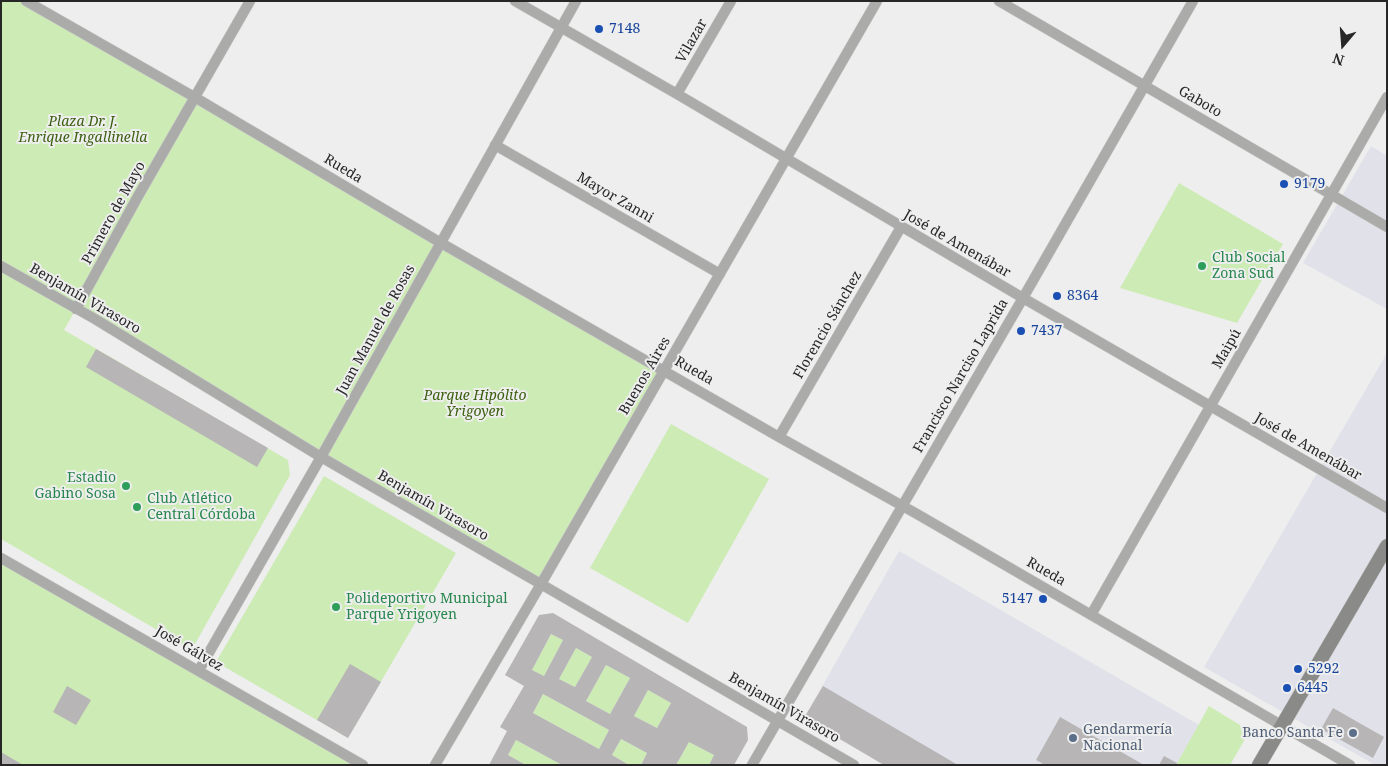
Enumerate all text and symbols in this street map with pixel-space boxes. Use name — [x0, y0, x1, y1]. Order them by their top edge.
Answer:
street label: Vilazar — [673, 16, 711, 66]
north arrow — [1318, 20, 1368, 70]
place label: 7148 — [609, 21, 640, 37]
marker: 7148 — [593, 23, 605, 35]
text: N — [1330, 49, 1346, 70]
street label: Gaboto — [1175, 83, 1225, 121]
park label: Plaza Dr. J. Enrique Ingallinella — [19, 114, 147, 146]
street label: Rueda — [321, 151, 365, 187]
street label: Primero de Mayo — [79, 159, 149, 267]
street label: Mayor Zanni — [574, 169, 656, 227]
place label: 9179 — [1294, 176, 1325, 192]
marker: 9179 — [1278, 178, 1290, 190]
street label: José de Amenábar — [900, 207, 1014, 281]
place label: Club Social Zona Sud — [1212, 250, 1285, 282]
street label: Benjamín Virasoro — [27, 260, 143, 338]
marker: Club Social Zona Sud — [1196, 260, 1208, 272]
street label: Juan Manuel de Rosas — [333, 262, 419, 398]
street label: Florencio Sánchez — [790, 268, 866, 382]
place label: 8364 — [1067, 288, 1098, 304]
marker: 8364 — [1051, 290, 1063, 302]
street label: Francisco Narciso Laprida — [910, 296, 1012, 456]
place label: 7437 — [1031, 323, 1062, 339]
marker: 7437 — [1015, 325, 1027, 337]
street label: Maipú — [1209, 326, 1245, 372]
street label: Buenos Aires — [616, 334, 674, 418]
street label: Rueda — [672, 353, 716, 389]
park label: Parque Hipólito Yrigoyen — [424, 388, 526, 421]
street label: José de Amenábar — [1251, 410, 1365, 484]
street label: Benjamín Virasoro — [375, 467, 491, 545]
place label: Estadio Gabino Sosa — [34, 470, 116, 502]
marker: Estadio Gabino Sosa — [120, 480, 132, 492]
place label: Club Atlético Central Córdoba — [147, 491, 256, 524]
marker: Club Atlético Central Córdoba — [131, 501, 143, 513]
street label: Rueda — [1024, 554, 1068, 590]
place label: Polideportivo Municipal Parque Yrigoyen — [346, 591, 508, 624]
place label: 5147 — [1002, 591, 1033, 607]
marker: 5147 — [1037, 593, 1049, 605]
marker: Polideportivo Municipal Parque Yrigoyen — [330, 601, 342, 613]
street label: José Gálvez — [152, 623, 226, 675]
place label: 5292 — [1308, 661, 1339, 677]
marker: 5292 — [1292, 663, 1304, 675]
street label: Benjamín Virasoro — [726, 669, 842, 747]
place label: 6445 — [1297, 680, 1328, 696]
marker: 6445 — [1281, 682, 1293, 694]
place label: Gendarmería Nacional — [1083, 722, 1172, 754]
place label: Banco Santa Fe — [1242, 725, 1343, 741]
marker: Banco Santa Fe — [1347, 727, 1359, 739]
marker: Gendarmería Nacional — [1067, 732, 1079, 744]

